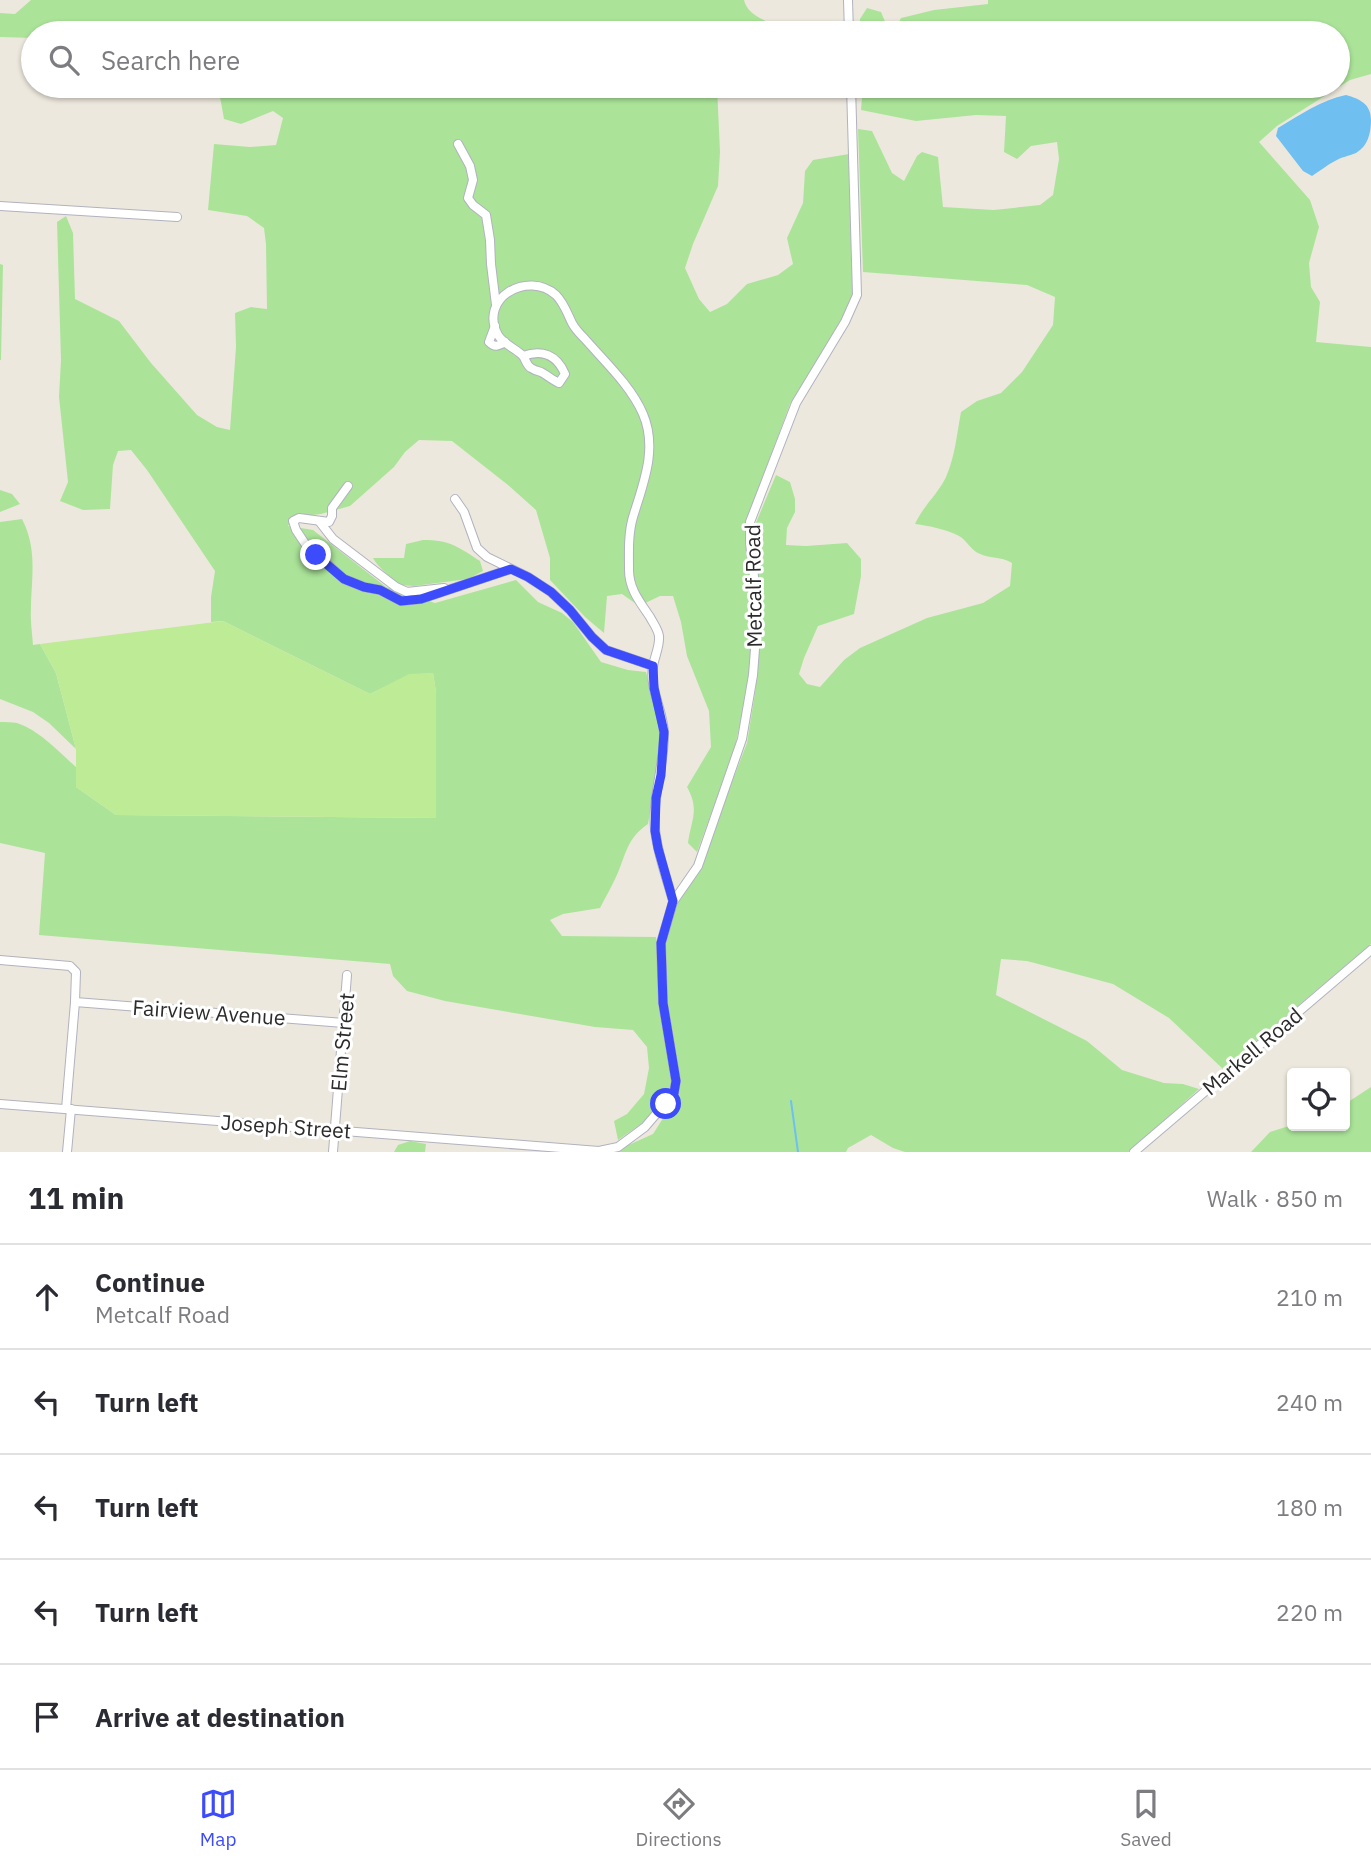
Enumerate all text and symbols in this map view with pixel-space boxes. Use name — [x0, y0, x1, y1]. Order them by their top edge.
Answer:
search box — [21, 21, 1350, 98]
icon: search — [45, 41, 83, 79]
text: Search here — [101, 43, 240, 77]
street label: Metcalf Road — [738, 524, 768, 648]
route end — [300, 539, 331, 570]
street label: Elm Street — [324, 992, 360, 1092]
street label: Fairview Avenue — [131, 993, 287, 1031]
street label: Markell Road — [1196, 1001, 1308, 1101]
map controls — [1287, 1068, 1350, 1131]
button: locate — [1287, 1068, 1350, 1131]
route start — [650, 1088, 681, 1119]
street label: Joseph Street — [220, 1107, 352, 1145]
text: 11 min — [28, 1178, 124, 1217]
text: Walk · 850 m — [1207, 1183, 1343, 1213]
text: Continue — [95, 1265, 205, 1299]
icon: ahead — [28, 1278, 66, 1316]
text: 210 m — [1276, 1282, 1343, 1312]
text: Metcalf Road — [95, 1299, 230, 1329]
icon: left — [28, 1383, 66, 1421]
text: Turn left — [95, 1385, 198, 1419]
text: 240 m — [1276, 1387, 1343, 1417]
icon: left — [28, 1488, 66, 1526]
text: Turn left — [95, 1490, 198, 1524]
text: 180 m — [1276, 1492, 1343, 1522]
icon: left — [28, 1593, 66, 1631]
text: Turn left — [95, 1595, 198, 1629]
text: 220 m — [1276, 1597, 1343, 1627]
icon: arrive — [28, 1698, 66, 1736]
text: Arrive at destination — [95, 1700, 345, 1734]
tab: Map — [199, 1785, 237, 1851]
tab: Directions — [635, 1785, 722, 1851]
tab: Saved — [1120, 1785, 1172, 1851]

